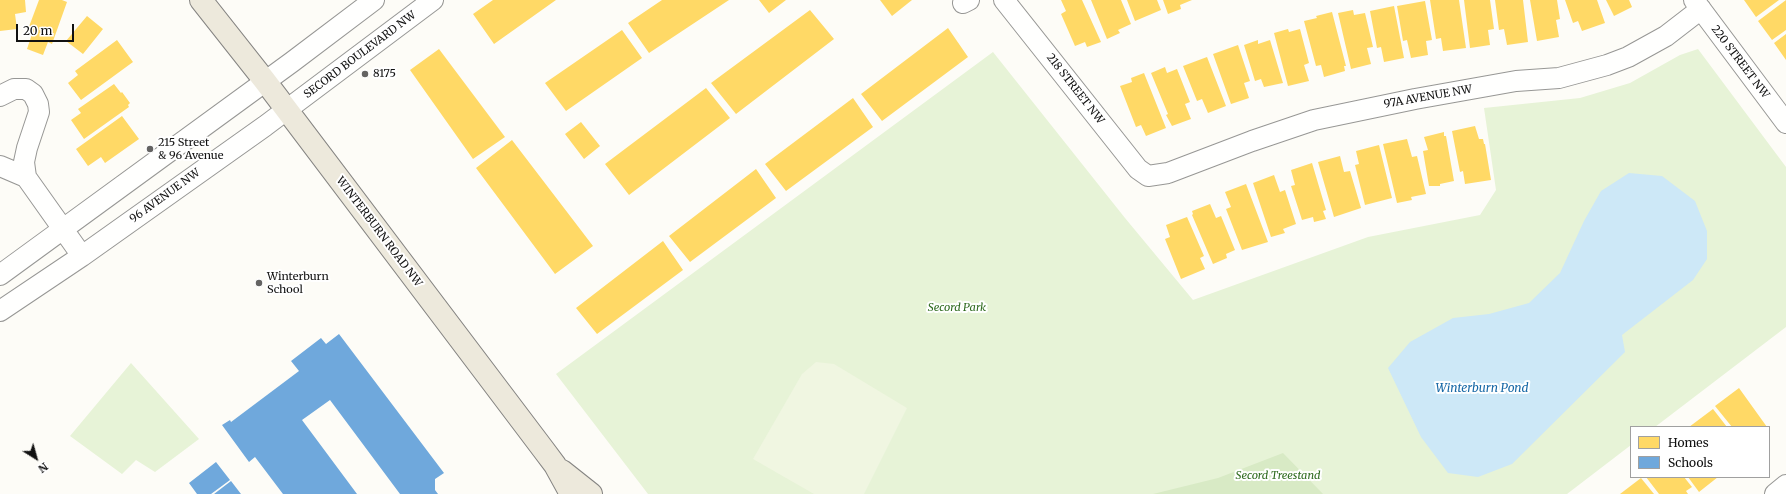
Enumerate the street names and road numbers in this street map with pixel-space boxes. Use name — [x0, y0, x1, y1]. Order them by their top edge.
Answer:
street label: SECORD BOULEVARD NW — [301, 9, 419, 101]
street label: 220 STREET NW — [1708, 23, 1772, 101]
street label: 218 STREET NW — [1043, 51, 1107, 127]
street label: 97A AVENUE NW — [1383, 83, 1473, 111]
street label: 96 AVENUE NW — [127, 166, 203, 226]
street label: WINTERBURN ROAD NW — [333, 174, 425, 290]

